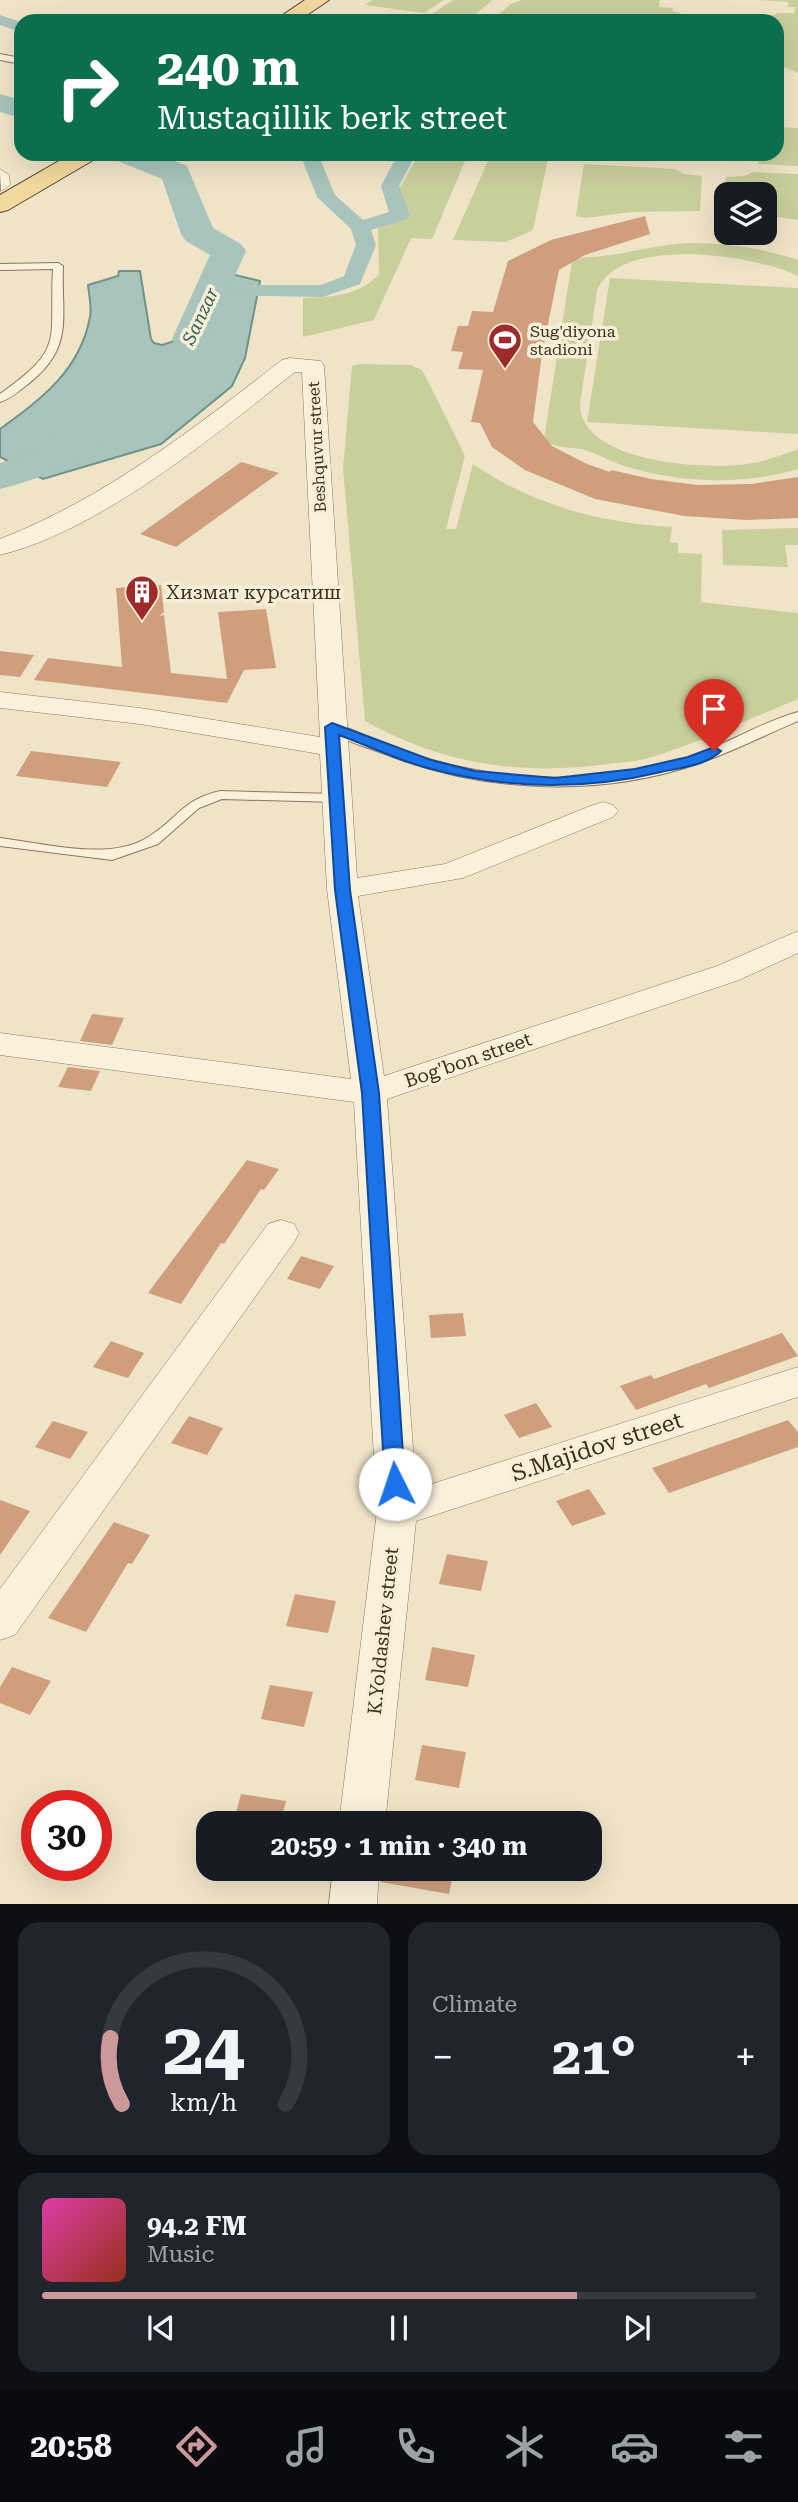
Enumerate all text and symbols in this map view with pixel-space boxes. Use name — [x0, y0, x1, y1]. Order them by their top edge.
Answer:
text: 240 m — [157, 40, 299, 97]
icon: right — [42, 42, 133, 133]
text: Mustaqillik berk street — [157, 99, 507, 137]
map controls — [714, 182, 777, 245]
button: layers — [714, 182, 777, 245]
water label: Sanzar — [177, 284, 223, 349]
sports icon: Sug'diyona stadioni — [486, 321, 524, 370]
place label: Sug'diyona stadioni — [530, 322, 616, 359]
street label: Beshquvur street — [304, 381, 330, 513]
building icon: Хизмат курсатиш — [123, 573, 161, 622]
place label: Хизмат курсатиш — [166, 581, 341, 604]
pin — [684, 679, 744, 751]
icon: arrive — [695, 690, 733, 728]
street label: Bog'bon street — [401, 1027, 535, 1093]
street label: S.Majidov street — [508, 1406, 686, 1487]
position arrow — [358, 1447, 432, 1521]
street label: K.Yoldashev street — [363, 1546, 403, 1716]
speed limit sign: 30 — [21, 1790, 112, 1881]
text: 20:59 · 1 min · 340 m — [271, 1831, 527, 1861]
text: Climate — [432, 1991, 517, 2018]
text: 24 — [163, 2008, 245, 2093]
text: 21° — [552, 2026, 636, 2087]
text: − — [432, 2035, 453, 2079]
text: + — [735, 2035, 756, 2079]
text: km/h — [171, 2088, 237, 2117]
text: 94.2 FM — [147, 2211, 247, 2241]
text: Music — [147, 2241, 214, 2268]
icon: previous — [142, 2309, 180, 2347]
icon: pause — [380, 2309, 418, 2347]
icon: next — [618, 2309, 656, 2347]
icon: directions — [172, 2422, 221, 2471]
icon: music — [282, 2422, 331, 2471]
icon: phone — [391, 2422, 440, 2471]
icon: climate — [500, 2422, 549, 2471]
icon: car — [610, 2422, 659, 2471]
icon: filters — [719, 2422, 768, 2471]
text: 20:58 — [30, 2427, 112, 2465]

